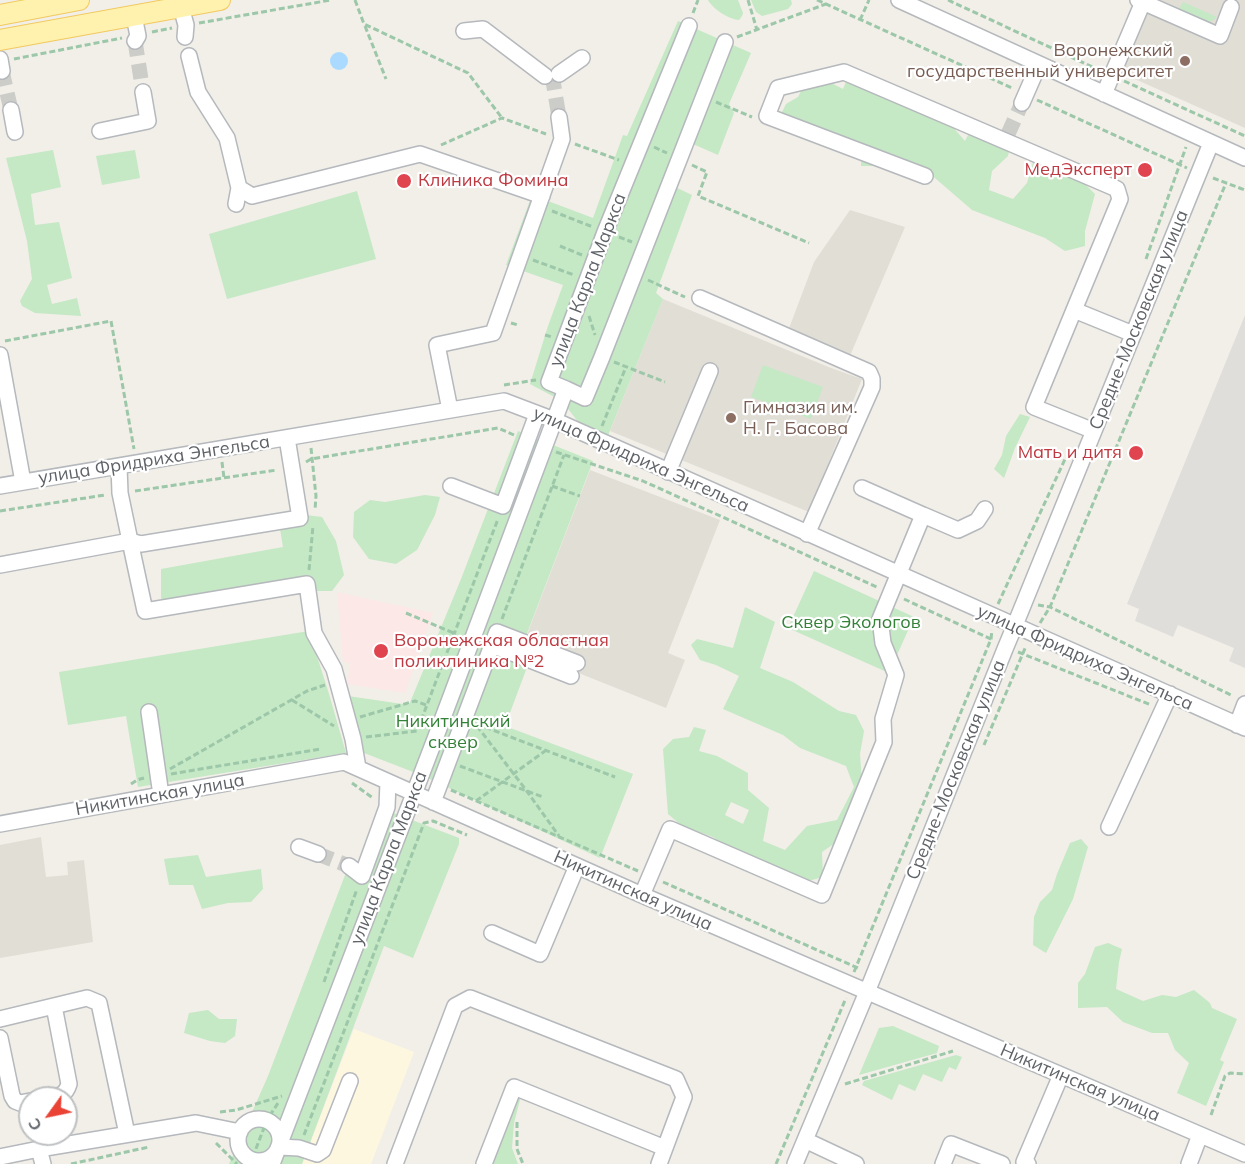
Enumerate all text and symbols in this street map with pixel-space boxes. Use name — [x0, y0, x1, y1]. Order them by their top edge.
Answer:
place label: Воронежский государственный университет — [907, 40, 1173, 82]
marker: Воронежский государственный университет — [1178, 54, 1192, 68]
place label: МедЭксперт — [1025, 159, 1132, 181]
marker: МедЭксперт — [1136, 161, 1154, 179]
place label: Клиника Фомина — [418, 170, 569, 192]
marker: Клиника Фомина — [395, 172, 413, 190]
street label: улица Карла Маркса — [545, 190, 631, 370]
street label: Средне-Московская улица — [1085, 207, 1193, 433]
place label: Гимназия им. Н. Г. Басова — [743, 397, 857, 440]
street label: улица Фридриха Энгельса — [530, 403, 752, 517]
marker: Гимназия им. Н. Г. Басова — [724, 411, 738, 425]
street label: улица Фридриха Энгельса — [37, 431, 271, 489]
place label: Мать и дитя — [1018, 442, 1122, 464]
marker: Мать и дитя — [1127, 444, 1145, 462]
street label: улица Фридриха Энгельса — [974, 601, 1196, 715]
park label: Сквер Экологов — [781, 612, 921, 634]
place label: Воронежская областная поликлиника №2 — [394, 630, 609, 672]
marker: Воронежская областная поликлиника №2 — [372, 642, 390, 660]
street label: Средне-Московская улица — [902, 657, 1010, 883]
park label: Никитинский сквер — [396, 711, 510, 754]
street label: улица Карла Маркса — [346, 768, 432, 948]
street label: Никитинская улица — [74, 769, 246, 821]
street label: Никитинская улица — [550, 846, 716, 936]
street label: Никитинская улица — [997, 1040, 1163, 1126]
north arrow — [18, 1086, 78, 1146]
text: С — [23, 1115, 46, 1135]

